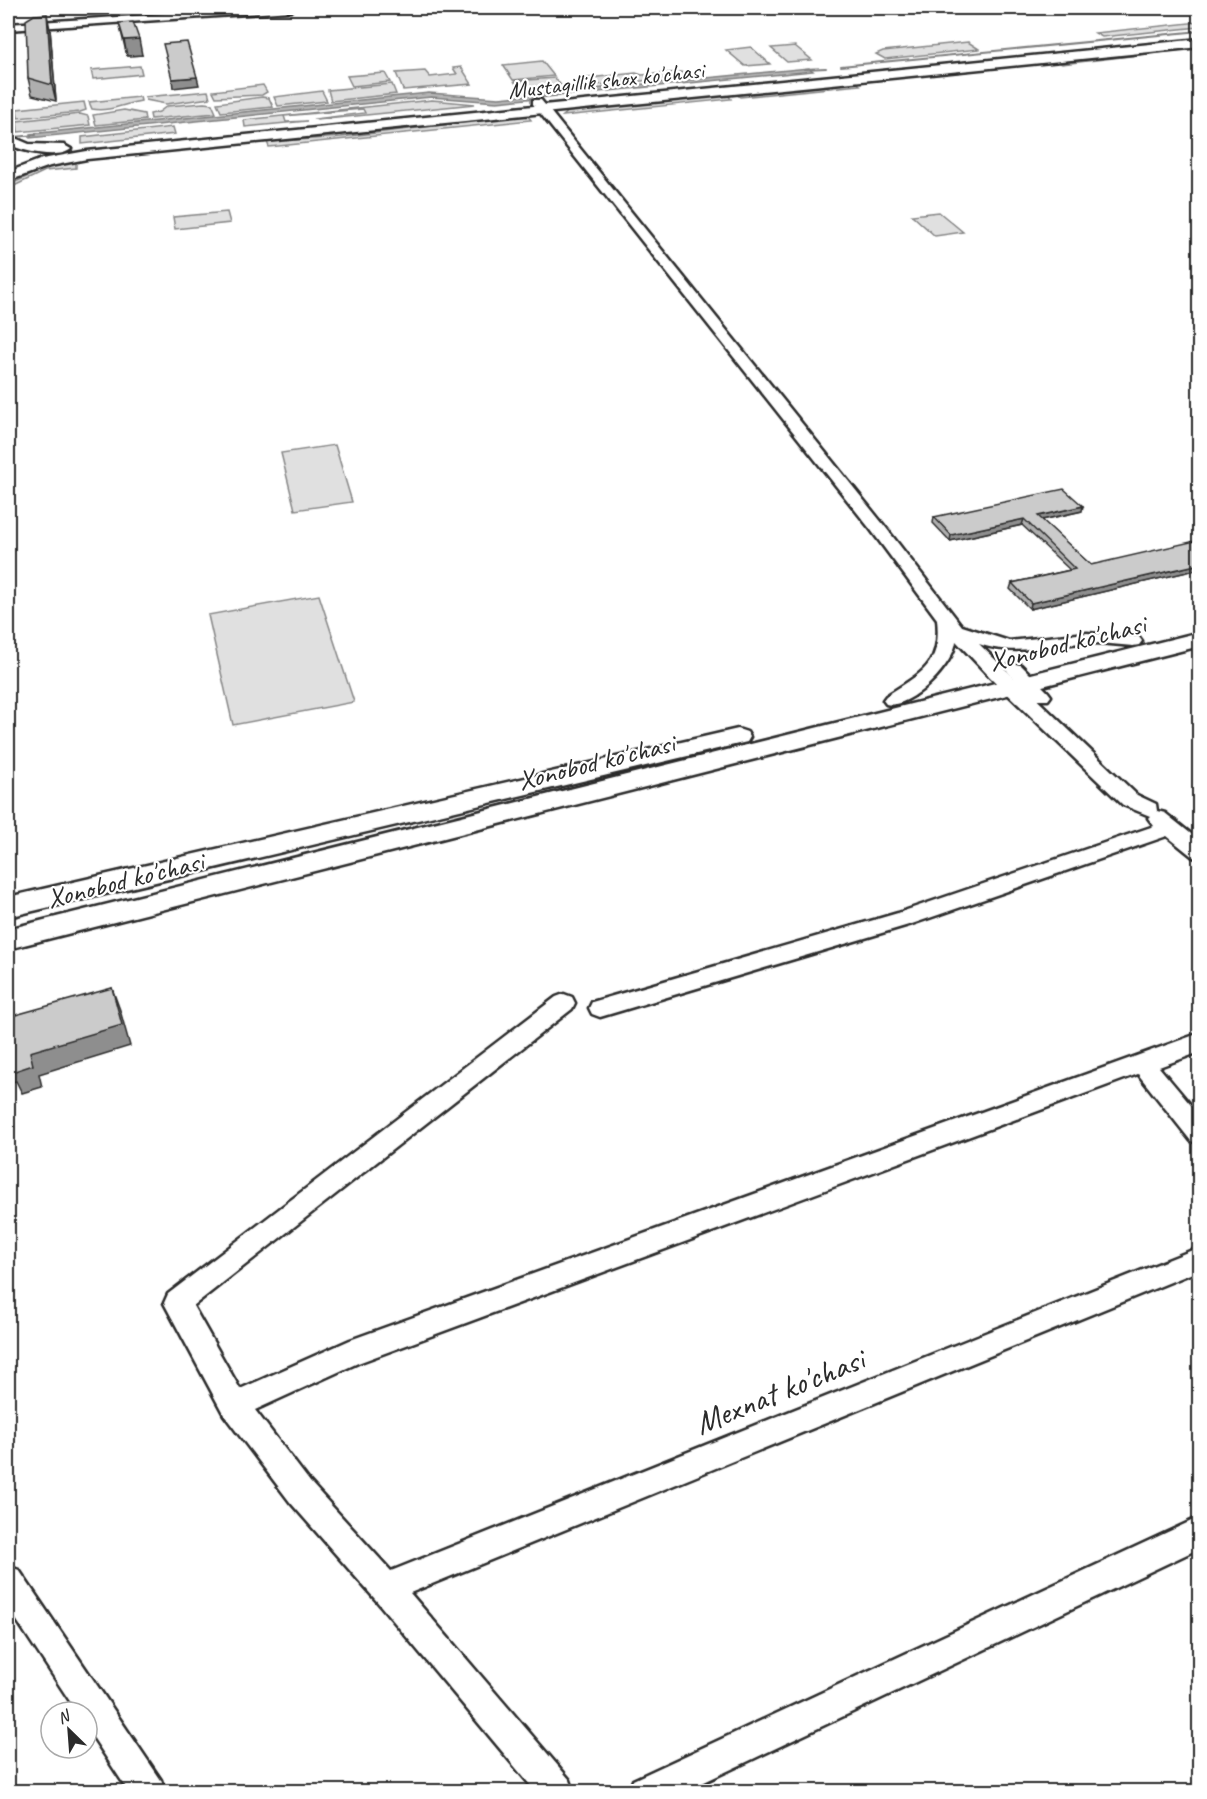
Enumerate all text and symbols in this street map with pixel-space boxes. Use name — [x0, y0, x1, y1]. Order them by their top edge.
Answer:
street label: Mustaqillik shox ko'chasi — [507, 55, 708, 105]
street label: Xonobod ko'chasi — [985, 605, 1153, 679]
street label: Xonobod ko'chasi — [514, 724, 682, 798]
street label: Xonobod ko'chasi — [43, 842, 211, 916]
street label: Mexnat ko'chasi — [689, 1337, 874, 1444]
north arrow — [39, 1700, 99, 1760]
text: N — [54, 1705, 75, 1728]

